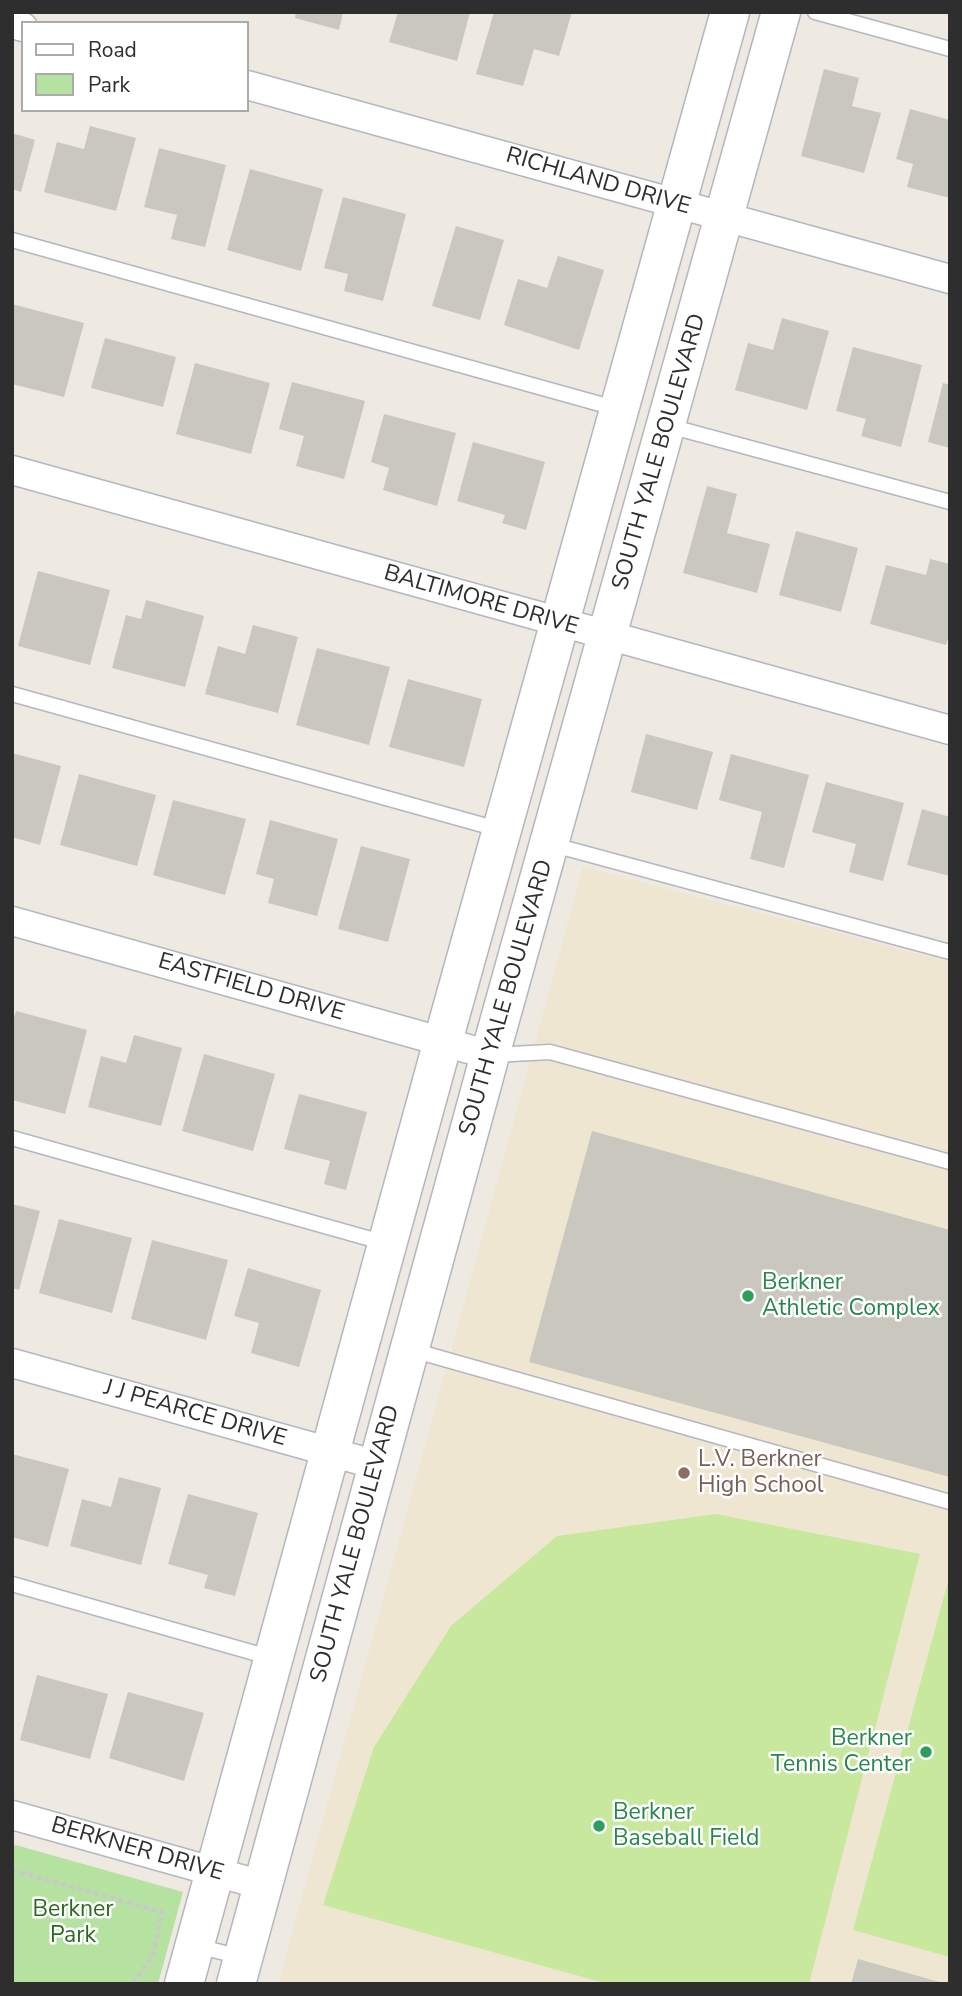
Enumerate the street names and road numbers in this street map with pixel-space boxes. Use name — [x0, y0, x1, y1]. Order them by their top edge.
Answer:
street label: RICHLAND DRIVE — [503, 142, 693, 222]
street label: SOUTH YALE BOULEVARD — [607, 311, 713, 593]
street label: BALTIMORE DRIVE — [381, 560, 581, 642]
street label: SOUTH YALE BOULEVARD — [454, 857, 560, 1139]
street label: EASTFIELD DRIVE — [155, 948, 347, 1028]
street label: J J PEARCE DRIVE — [100, 1375, 290, 1453]
street label: SOUTH YALE BOULEVARD — [306, 1402, 406, 1686]
street label: BERKNER DRIVE — [48, 1812, 226, 1888]

